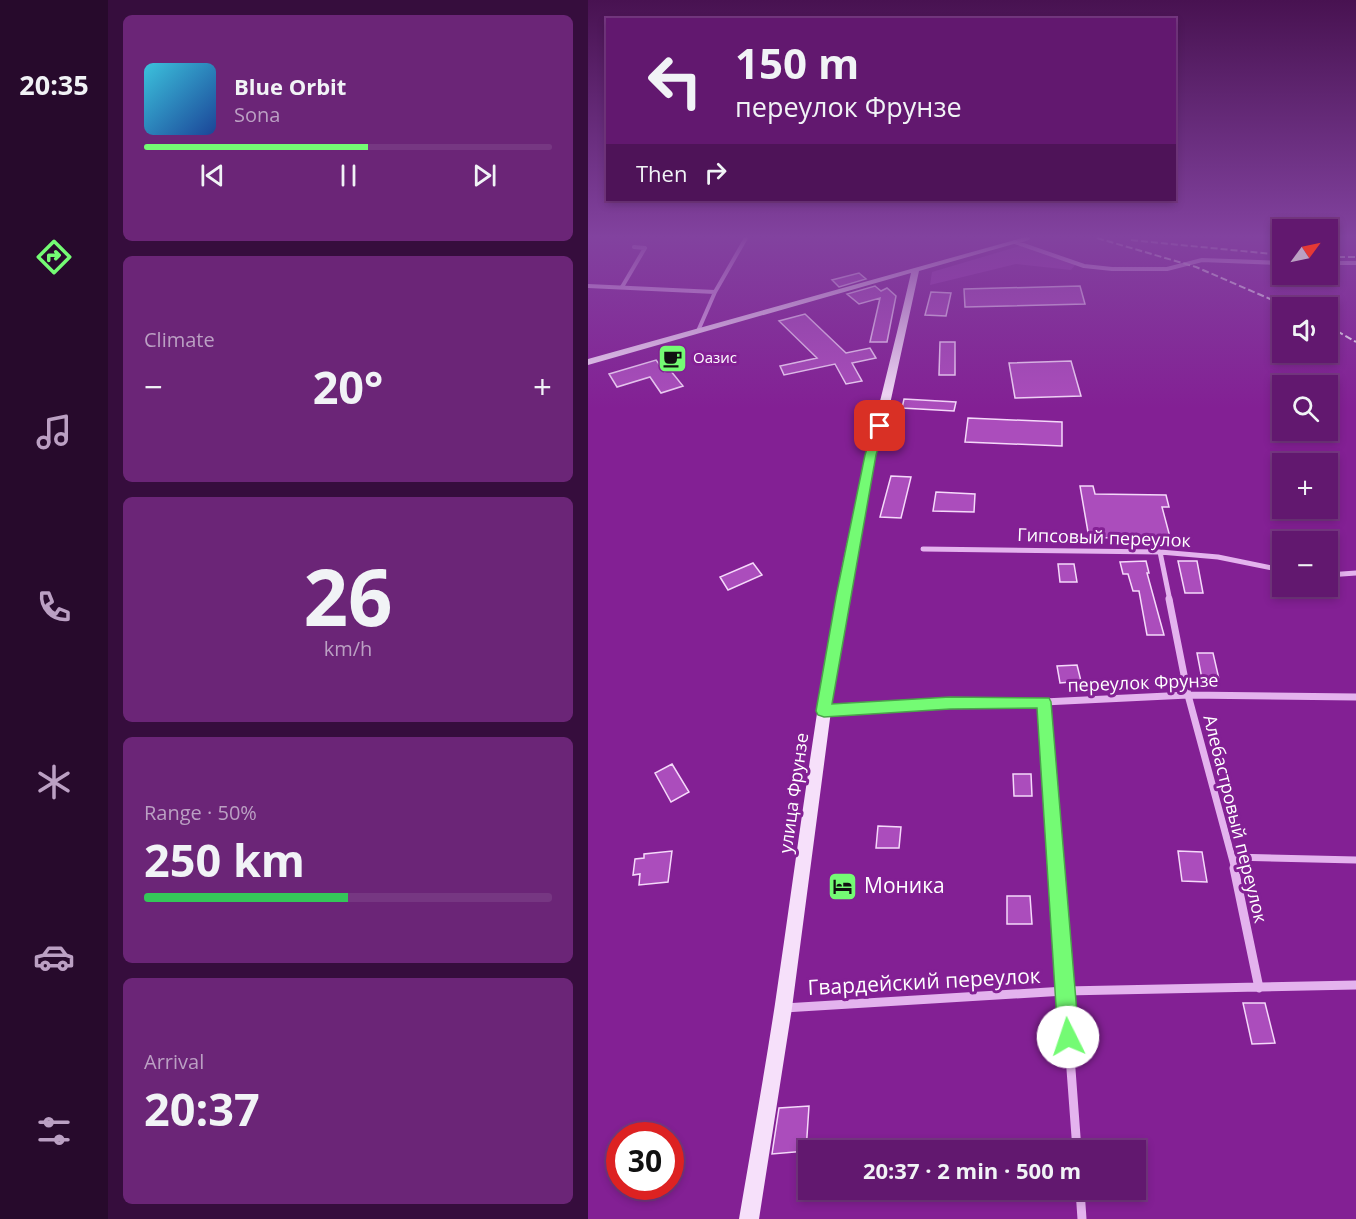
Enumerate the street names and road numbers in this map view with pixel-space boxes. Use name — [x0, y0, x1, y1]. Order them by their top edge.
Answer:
street label: Гипсовый переулок — [1017, 522, 1192, 552]
street label: переулок Фрунзе — [1067, 667, 1219, 697]
street label: Алебастровый переулок — [1198, 712, 1274, 926]
street label: улица Фрунзе — [773, 731, 813, 855]
street label: Гвардейский переулок — [807, 961, 1041, 1001]

